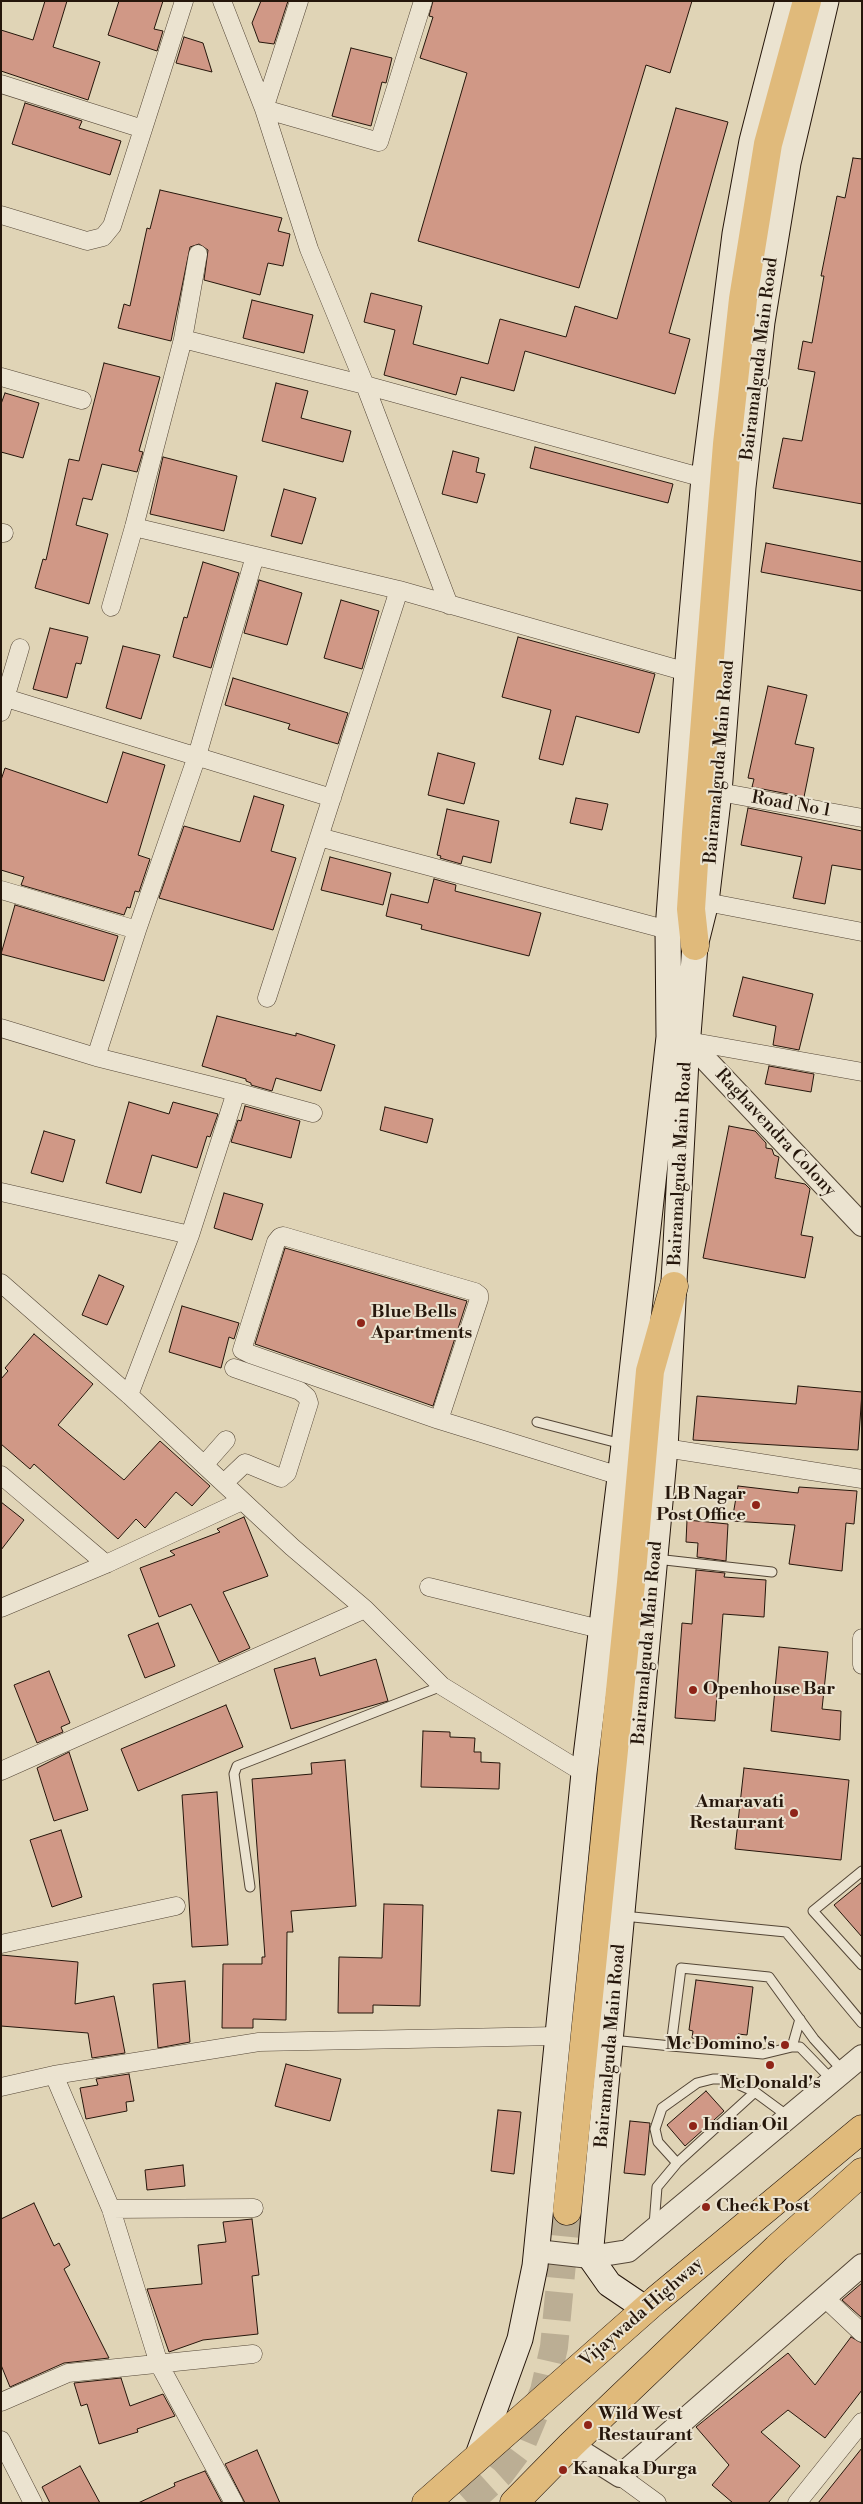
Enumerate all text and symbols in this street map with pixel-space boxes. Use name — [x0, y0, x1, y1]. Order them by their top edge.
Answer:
street label: Bairamalguda Main Road — [737, 256, 783, 462]
street label: Bairamalguda Main Road — [700, 659, 740, 865]
street label: Road No 1 — [750, 787, 832, 823]
street label: Bairamalguda Main Road — [665, 1061, 697, 1267]
street label: Raghavendra Colony — [710, 1064, 840, 1202]
place label: Blue Bells Apartments — [371, 1302, 472, 1345]
marker: Blue Bells Apartments — [355, 1317, 367, 1329]
place label: LB Nagar Post Office — [656, 1484, 746, 1526]
marker: LB Nagar Post Office — [750, 1499, 762, 1511]
street label: Bairamalguda Main Road — [628, 1540, 668, 1746]
place label: Openhouse Bar — [703, 1679, 835, 1701]
marker: Openhouse Bar — [687, 1684, 699, 1696]
place label: Amaravati Restaurant — [690, 1792, 784, 1835]
marker: Amaravati Restaurant — [788, 1807, 800, 1819]
street label: Bairamalguda Main Road — [591, 1943, 631, 2149]
place label: Mc Domino's — [665, 2034, 775, 2056]
marker: Mc Domino's — [779, 2039, 791, 2051]
marker: McDonald's — [764, 2059, 776, 2071]
place label: McDonald's — [719, 2073, 821, 2095]
place label: Indian Oil — [703, 2115, 788, 2137]
marker: Indian Oil — [687, 2120, 699, 2132]
place label: Check Post — [716, 2196, 809, 2218]
marker: Check Post — [700, 2201, 712, 2213]
street label: Vijaywada Highway — [576, 2254, 708, 2372]
place label: Wild West Restaurant — [598, 2404, 692, 2446]
marker: Wild West Restaurant — [582, 2419, 594, 2431]
place label: Kanaka Durga — [573, 2459, 697, 2481]
marker: Kanaka Durga — [557, 2464, 569, 2476]

